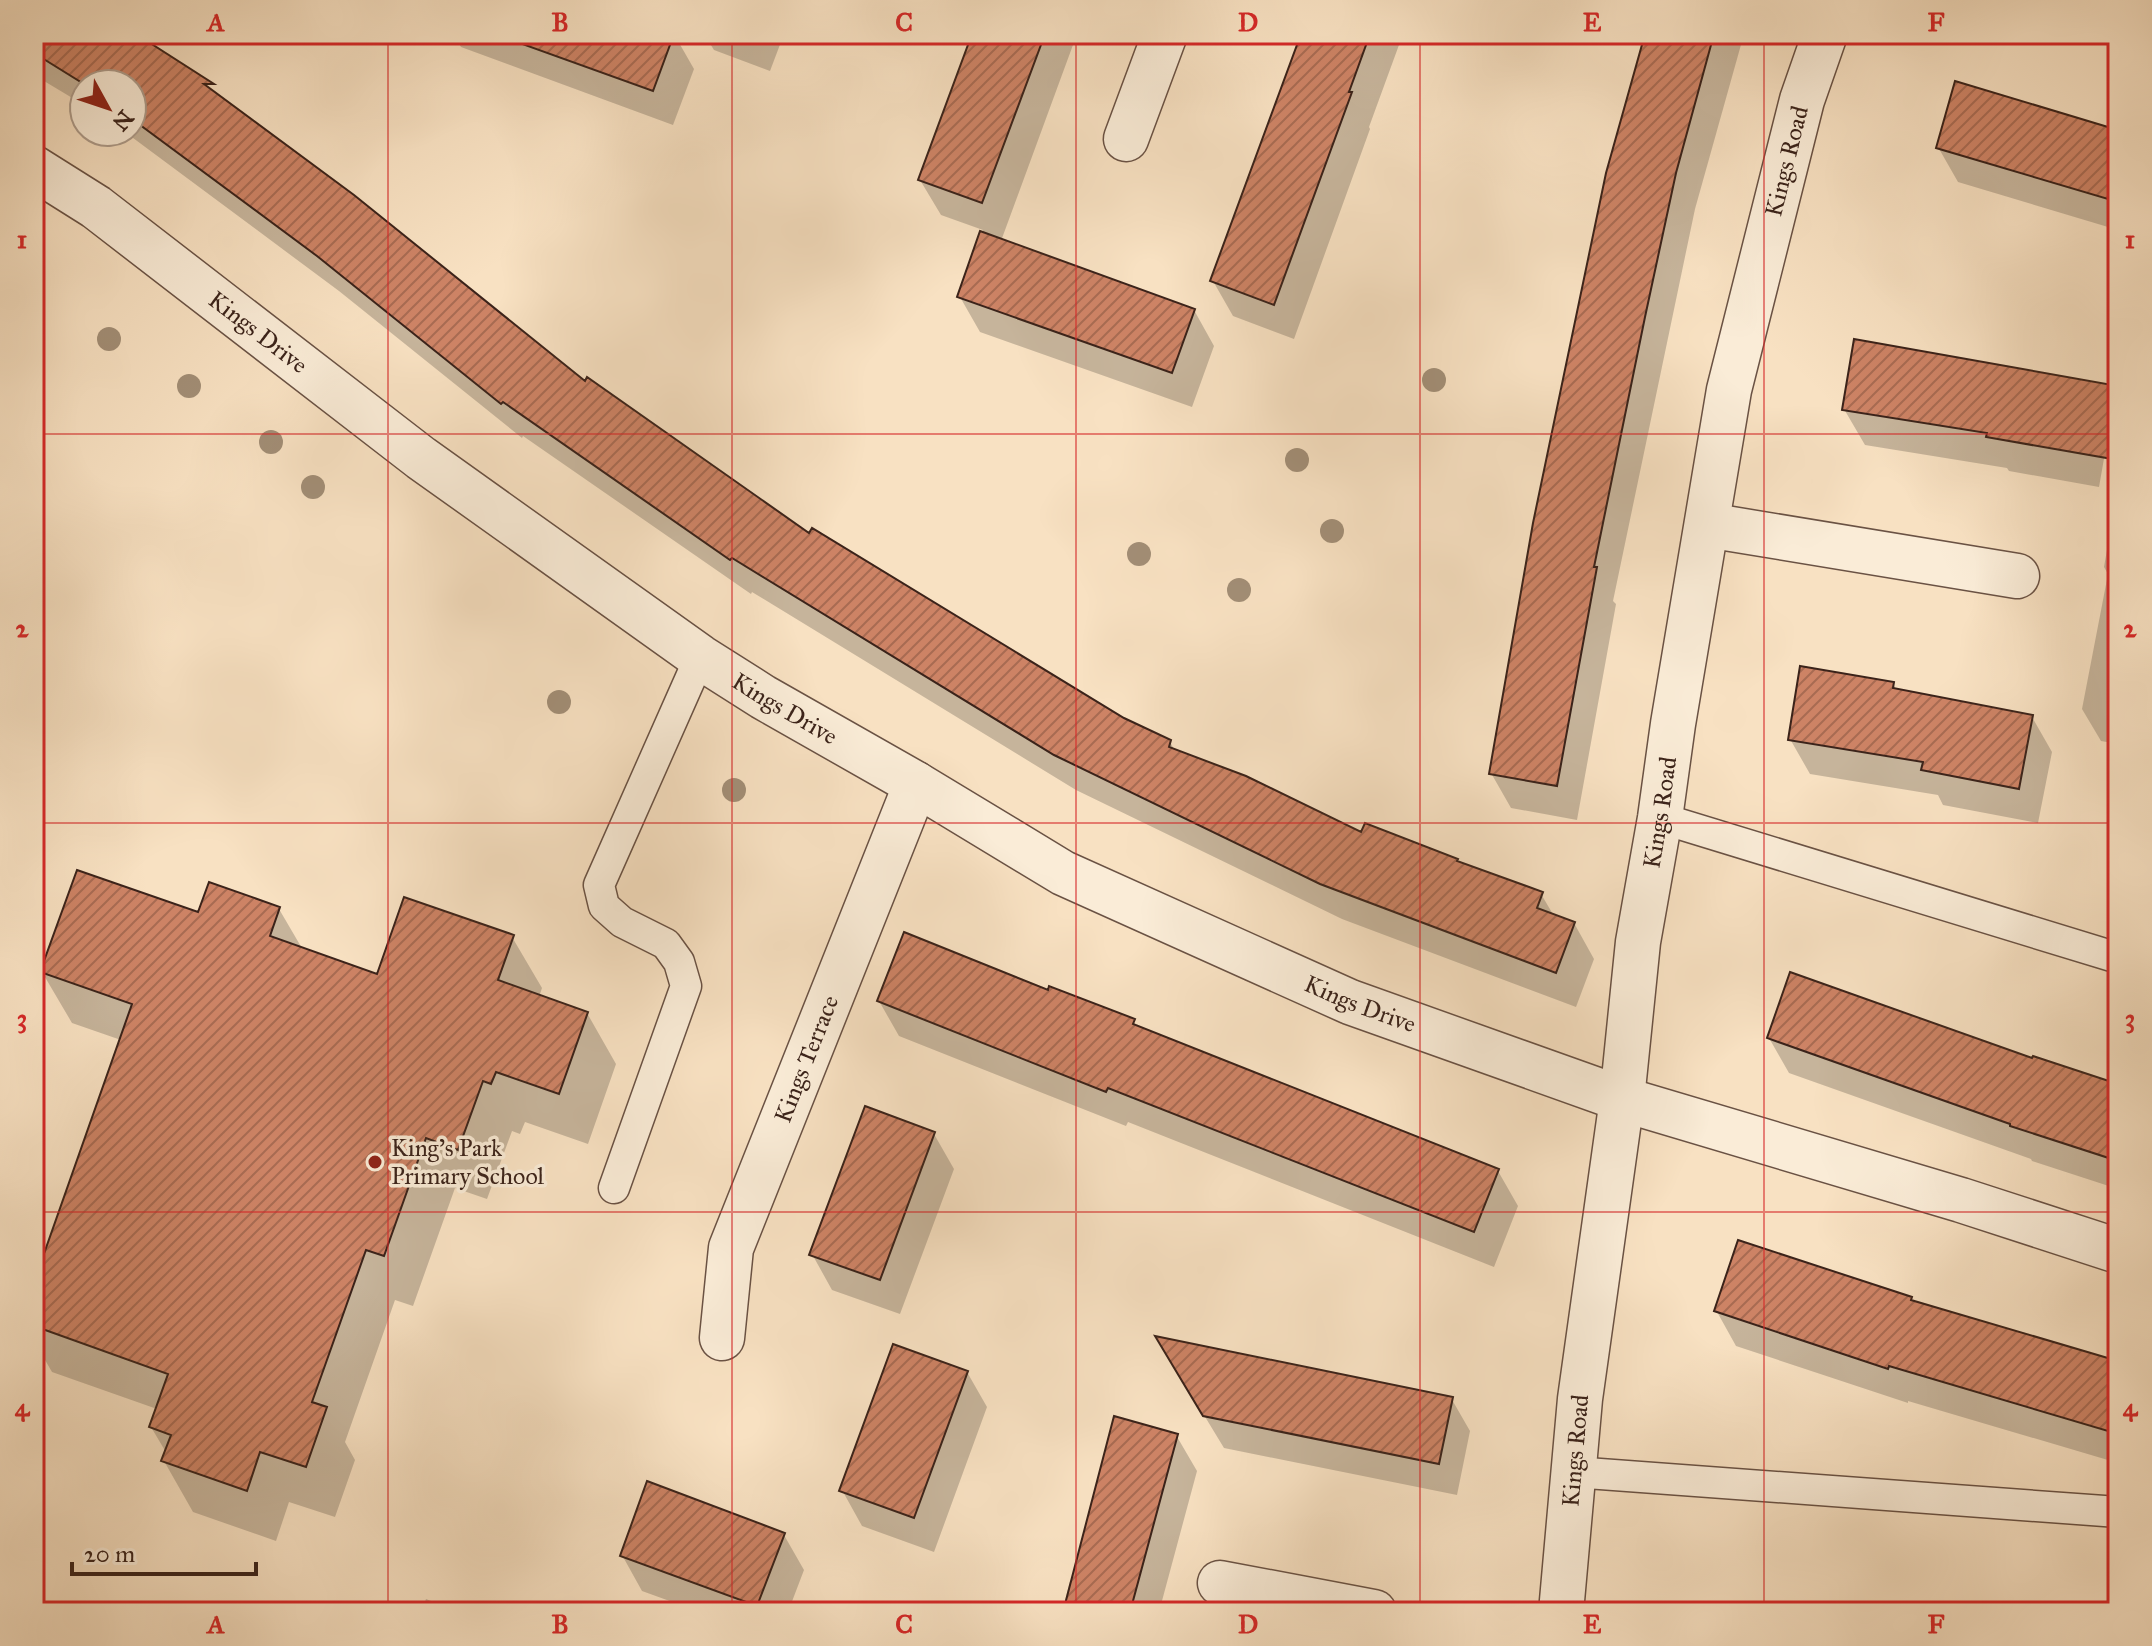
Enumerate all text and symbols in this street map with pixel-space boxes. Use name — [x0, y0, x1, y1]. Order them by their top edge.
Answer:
text: A — [205, 6, 225, 38]
text: B — [551, 6, 569, 38]
text: C — [895, 6, 913, 38]
text: D — [1238, 6, 1258, 38]
text: E — [1583, 6, 1602, 38]
text: F — [1928, 6, 1945, 38]
north arrow — [68, 68, 148, 148]
street label: Kings Road — [1758, 103, 1815, 220]
text: N — [106, 105, 139, 137]
text: 1 — [17, 223, 27, 255]
text: 1 — [2125, 223, 2135, 255]
street label: Kings Drive — [202, 284, 314, 380]
text: 2 — [16, 612, 30, 644]
text: 2 — [2124, 612, 2138, 644]
street label: Kings Drive — [726, 666, 843, 751]
street label: Kings Road — [1636, 755, 1683, 871]
street label: Kings Drive — [1300, 968, 1420, 1039]
street label: Kings Terrace — [768, 991, 845, 1127]
text: 3 — [17, 1002, 27, 1034]
text: 3 — [2125, 1002, 2135, 1034]
place label: King's Park Primary School — [391, 1133, 545, 1191]
marker: King's Park Primary School — [366, 1153, 384, 1171]
text: 4 — [15, 1391, 31, 1423]
text: 4 — [2123, 1391, 2139, 1423]
street label: Kings Road — [1555, 1393, 1595, 1508]
scale bar — [72, 1526, 256, 1576]
text: 20 m — [84, 1539, 135, 1569]
text: A — [205, 1608, 225, 1640]
text: B — [551, 1608, 569, 1640]
text: C — [895, 1608, 913, 1640]
text: D — [1238, 1608, 1258, 1640]
text: E — [1583, 1608, 1602, 1640]
text: F — [1928, 1608, 1945, 1640]

